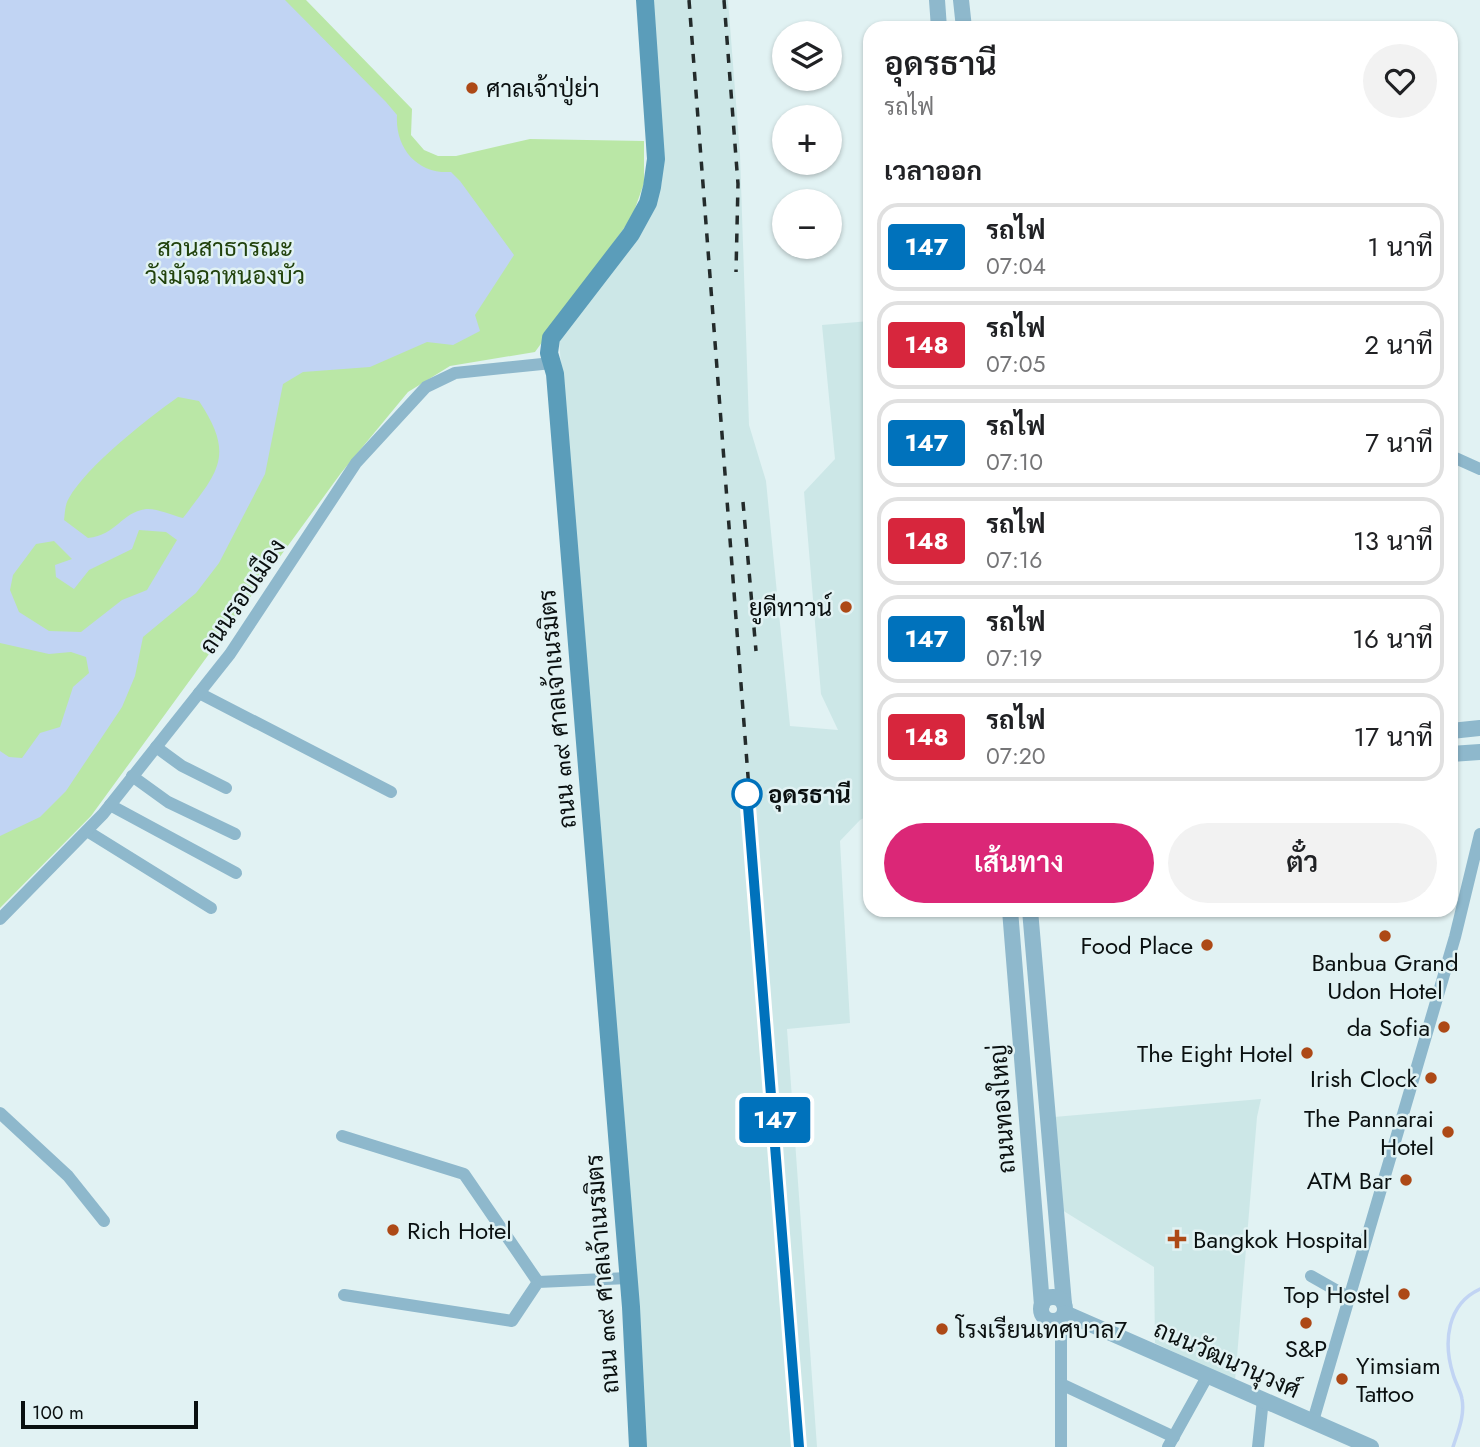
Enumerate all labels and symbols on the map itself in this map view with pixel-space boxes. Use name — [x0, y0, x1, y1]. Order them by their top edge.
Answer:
place label: ศาลเจ้าปู่ย่า — [486, 71, 600, 106]
marker: ศาลเจ้าปู่ย่า — [464, 80, 480, 96]
park label: สวนสาธารณะ วังมัจฉาหนองบัว — [145, 230, 305, 293]
street label: ถนนรอบเมือง — [190, 531, 294, 661]
street label: ถนน ๓๙ ศาลเจ้าเนรมิตร — [529, 588, 585, 830]
place label: ยูดีทาวน์ — [749, 590, 832, 625]
marker: ยูดีทาวน์ — [838, 599, 854, 615]
place label: อุดรธานี — [768, 777, 851, 812]
marker: อุดรธานี — [732, 779, 762, 809]
place label: Food Place — [1081, 928, 1193, 963]
marker: Banbua Grand Udon Hotel — [1377, 928, 1393, 944]
marker: Food Place — [1199, 937, 1215, 953]
place label: Banbua Grand Udon Hotel — [1311, 945, 1459, 1008]
place label: da Sofia — [1347, 1010, 1430, 1045]
marker: da Sofia — [1436, 1019, 1452, 1035]
place label: The Eight Hotel — [1137, 1036, 1293, 1071]
street label: ถนนทองใหญ่ — [980, 1043, 1024, 1175]
marker: The Eight Hotel — [1299, 1045, 1315, 1061]
place label: Irish Clock — [1310, 1061, 1417, 1096]
marker: Irish Clock — [1423, 1070, 1439, 1086]
line badge: 147 — [735, 1097, 815, 1143]
place label: The Pannarai Hotel — [1304, 1101, 1434, 1164]
marker: The Pannarai Hotel — [1440, 1124, 1456, 1140]
street label: ถนน ๓๙ ศาลเจ้าเนรมิตร — [576, 1153, 628, 1395]
place label: ATM Bar — [1307, 1163, 1393, 1198]
marker: ATM Bar — [1398, 1172, 1414, 1188]
place label: Rich Hotel — [407, 1213, 512, 1248]
marker: Rich Hotel — [385, 1222, 401, 1238]
place label: Bangkok Hospital — [1193, 1222, 1368, 1257]
marker: Bangkok Hospital — [1167, 1229, 1187, 1249]
place label: Top Hostel — [1284, 1277, 1390, 1312]
marker: Top Hostel — [1396, 1286, 1412, 1302]
street label: ถนนวัฒนานุวงศ์ — [1148, 1311, 1306, 1407]
place label: โรงเรียนเทศบาล7 — [954, 1312, 1127, 1347]
marker: S&P — [1298, 1315, 1314, 1331]
marker: โรงเรียนเทศบาล7 — [934, 1321, 950, 1337]
place label: S&P — [1285, 1331, 1327, 1366]
place label: Yimsiam Tattoo — [1356, 1348, 1441, 1411]
marker: Yimsiam Tattoo — [1334, 1371, 1350, 1387]
scale bar — [21, 1398, 198, 1430]

